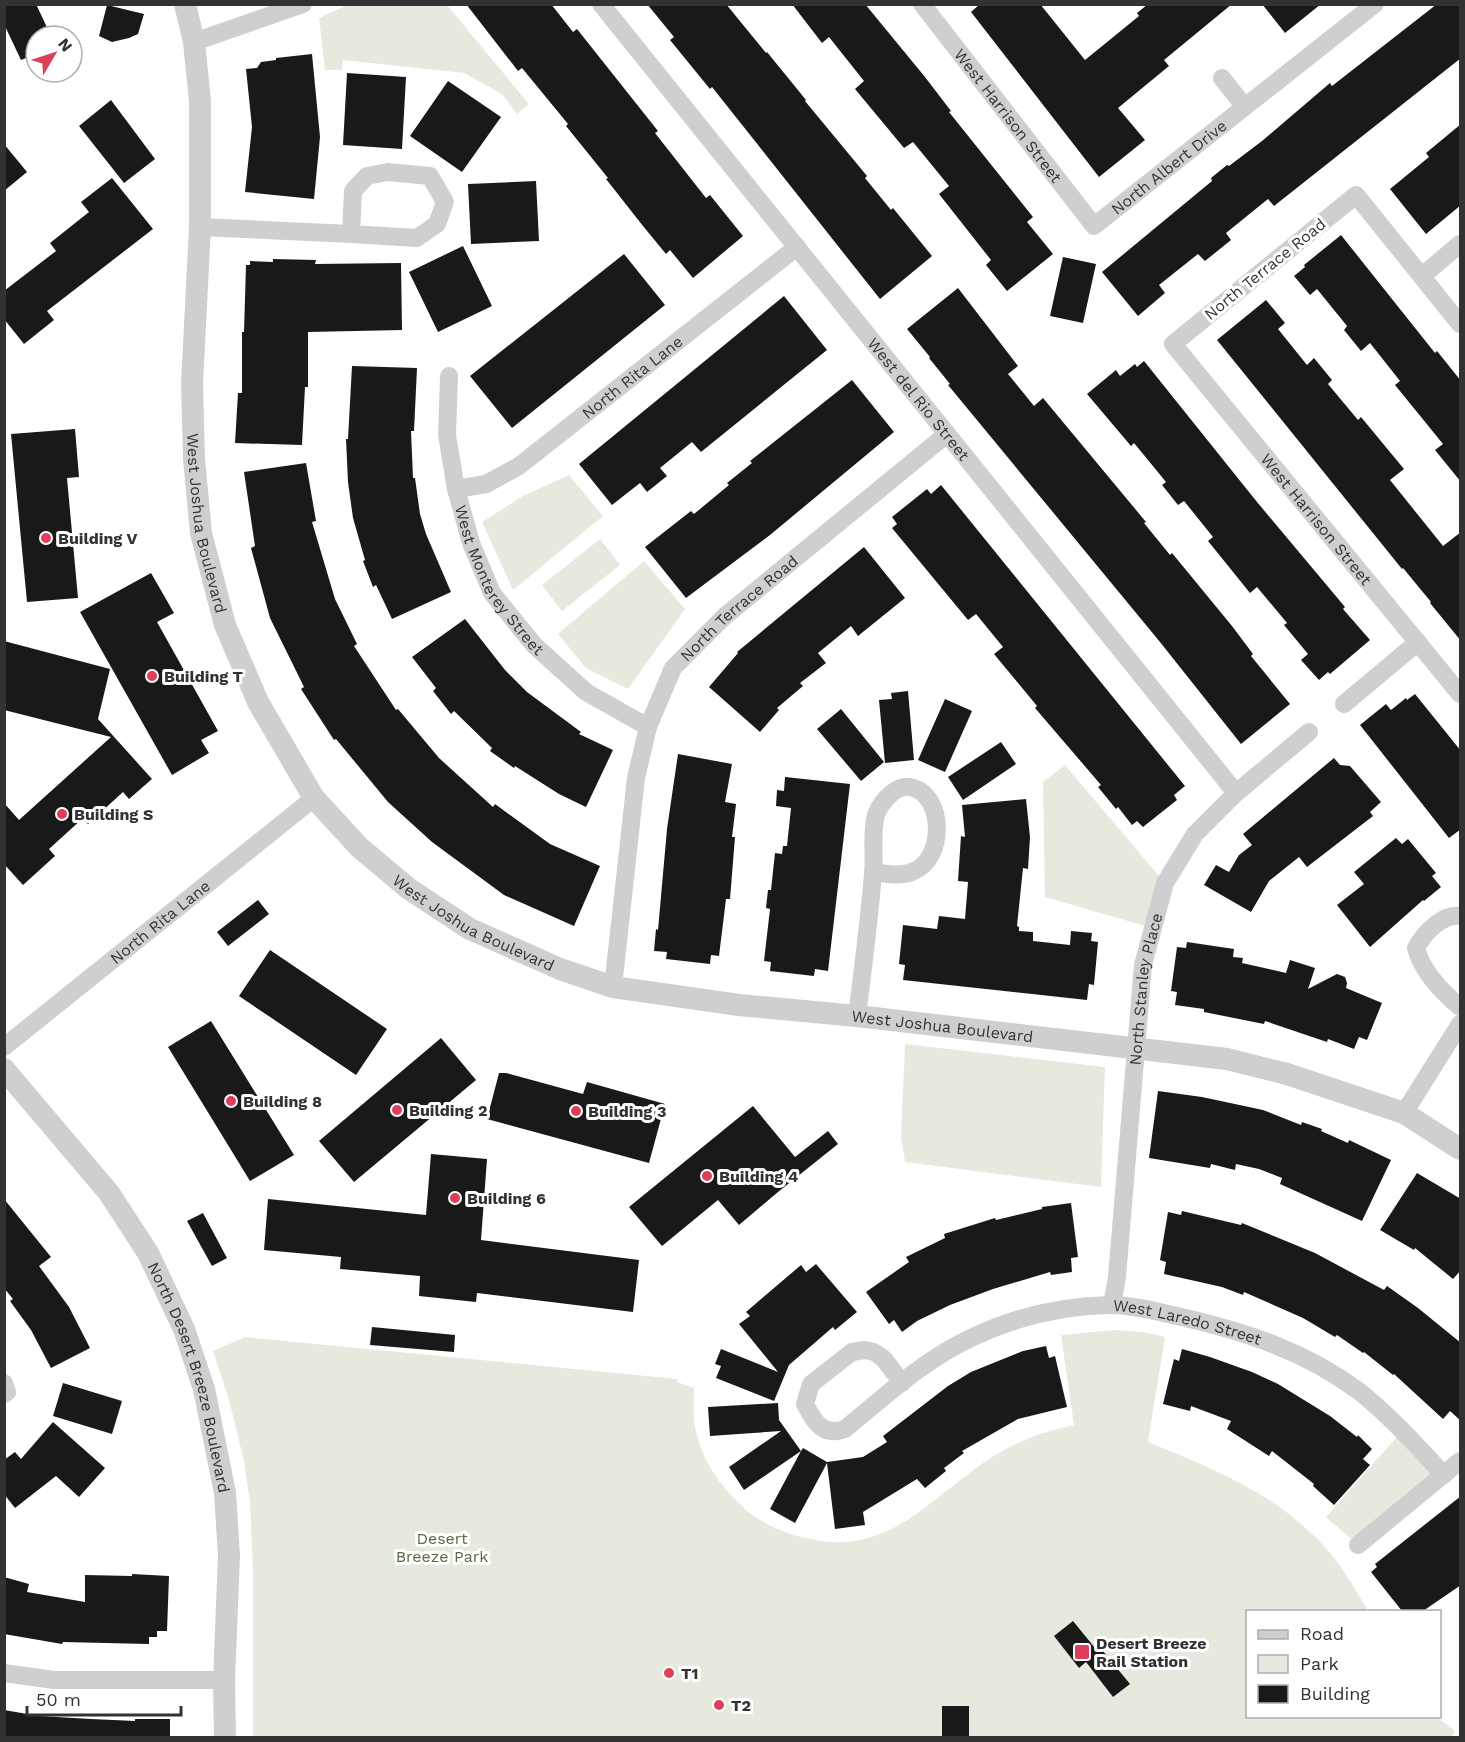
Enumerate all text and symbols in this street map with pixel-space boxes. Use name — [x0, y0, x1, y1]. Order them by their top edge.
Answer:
north arrow — [24, 24, 84, 84]
text: N — [54, 34, 76, 55]
street label: West Harrison Street — [951, 45, 1066, 186]
street label: North Albert Drive — [1107, 116, 1230, 218]
street label: North Terrace Road — [1200, 214, 1330, 324]
street label: North Rita Lane — [578, 331, 686, 422]
street label: West del Rio Street — [864, 334, 974, 464]
street label: West Joshua Boulevard — [184, 433, 231, 615]
street label: West Harrison Street — [1257, 449, 1376, 589]
street label: West Monterey Street — [451, 503, 548, 659]
place label: Building V — [58, 529, 137, 548]
marker: Building V — [39, 531, 53, 545]
street label: North Terrace Road — [676, 551, 801, 665]
place label: Building T — [164, 667, 244, 686]
marker: Building T — [145, 669, 159, 683]
place label: Building S — [74, 805, 153, 824]
marker: Building S — [55, 807, 69, 821]
street label: West Joshua Boulevard — [389, 870, 558, 975]
street label: North Rita Lane — [106, 876, 214, 968]
street label: North Stanley Place — [1125, 911, 1166, 1066]
street label: West Joshua Boulevard — [851, 1006, 1034, 1046]
place label: Building 8 — [243, 1092, 322, 1111]
marker: Building 8 — [224, 1094, 238, 1108]
place label: Building 2 — [409, 1101, 487, 1120]
place label: Building 3 — [588, 1102, 666, 1121]
marker: Building 2 — [390, 1103, 404, 1117]
marker: Building 3 — [569, 1104, 583, 1118]
place label: Building 4 — [719, 1167, 798, 1186]
marker: Building 4 — [700, 1169, 714, 1183]
place label: Building 6 — [467, 1189, 546, 1208]
marker: Building 6 — [448, 1191, 462, 1205]
street label: North Desert Breeze Boulevard — [144, 1259, 234, 1494]
street label: West Laredo Street — [1113, 1295, 1265, 1349]
park label: Desert Breeze Park — [396, 1529, 488, 1566]
legend — [1246, 1610, 1441, 1718]
text: Road — [1300, 1623, 1344, 1644]
place label: Desert Breeze Rail Station — [1096, 1634, 1206, 1671]
marker: Desert Breeze Rail Station — [1073, 1643, 1091, 1661]
text: Park — [1300, 1653, 1339, 1674]
place label: T1 — [681, 1664, 698, 1683]
marker: T1 — [662, 1666, 676, 1680]
scale bar — [27, 1679, 182, 1717]
text: Building — [1300, 1683, 1370, 1704]
text: 50 m — [36, 1689, 81, 1710]
place label: T2 — [731, 1696, 751, 1715]
marker: T2 — [712, 1698, 726, 1712]

